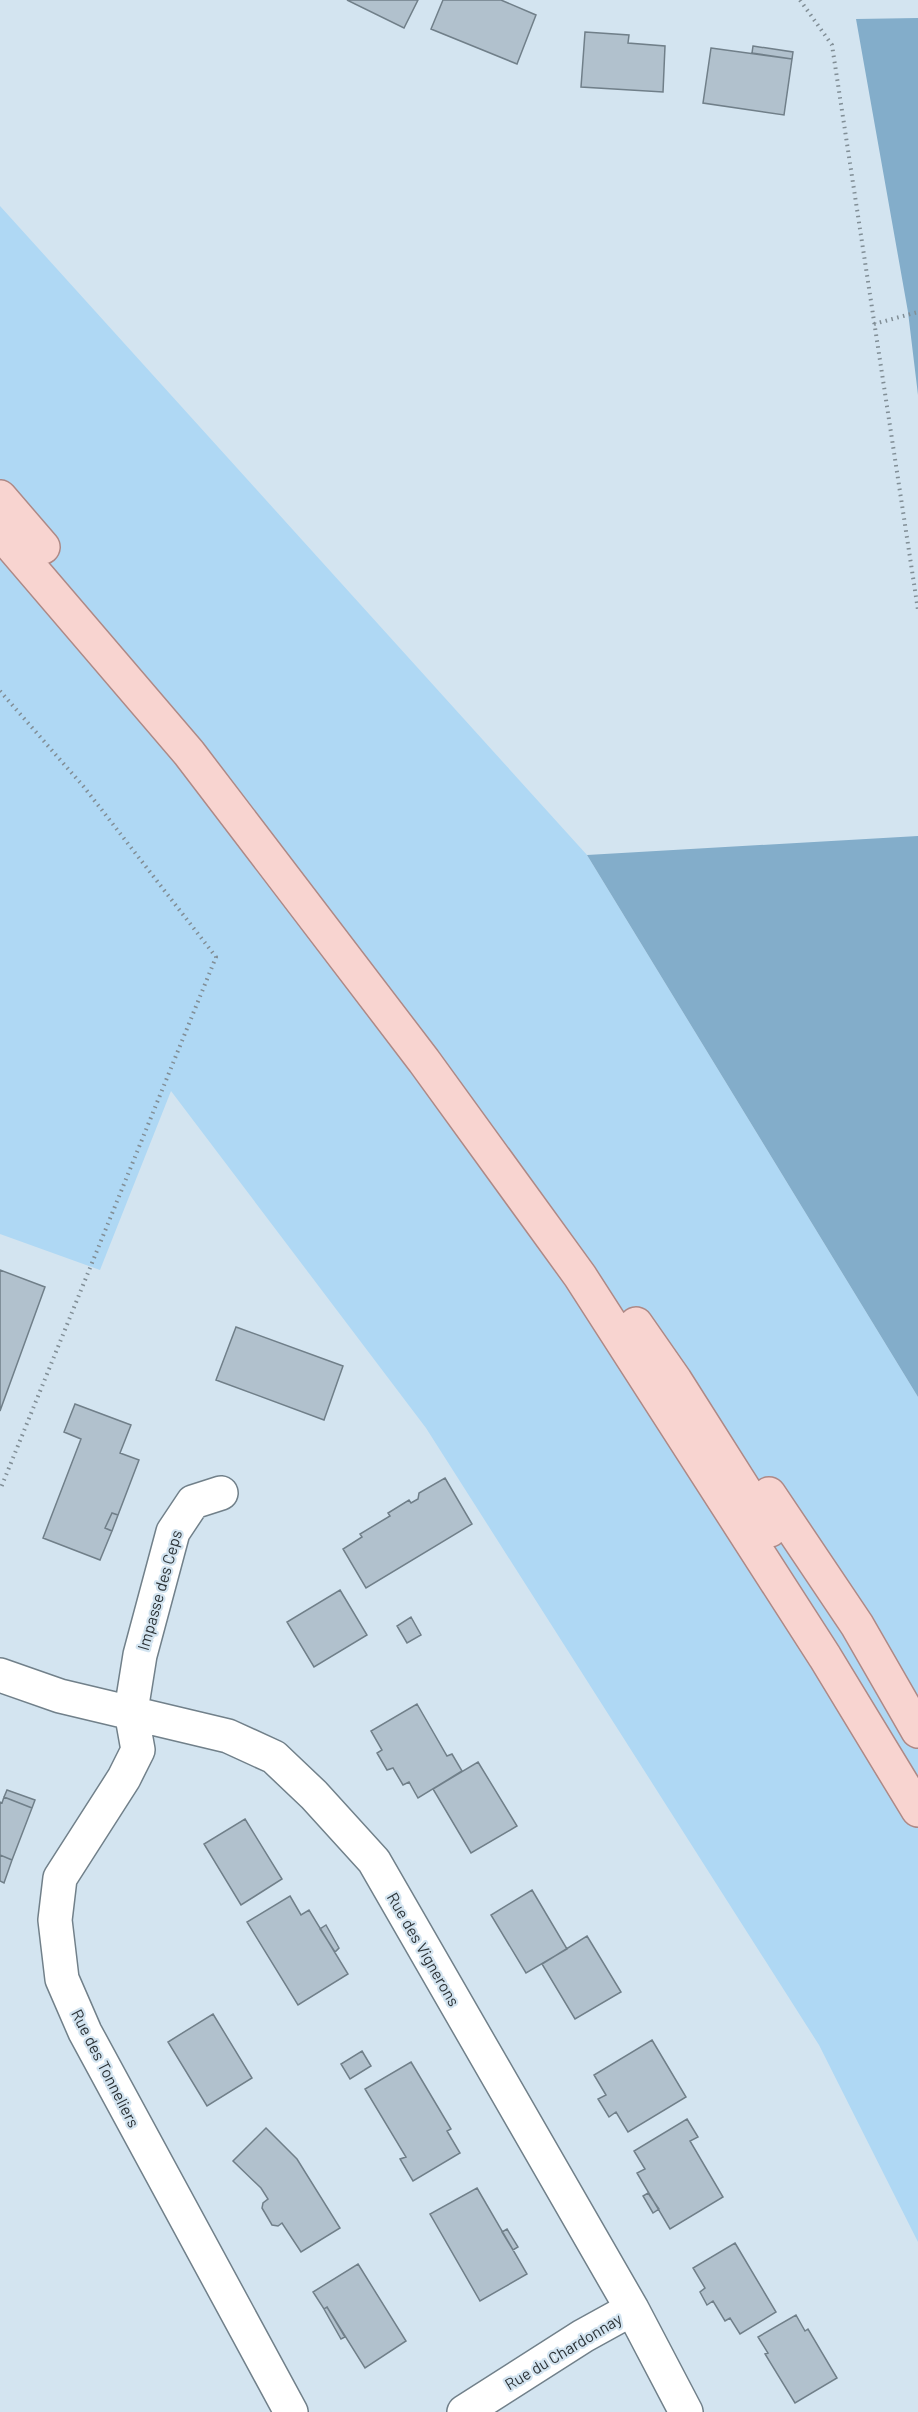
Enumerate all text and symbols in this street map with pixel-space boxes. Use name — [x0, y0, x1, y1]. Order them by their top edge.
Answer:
street label: Impasse des Ceps — [133, 1528, 185, 1652]
street label: Rue des Vignerons — [384, 1889, 464, 2009]
street label: Rue des Tonneliers — [68, 2006, 144, 2130]
street label: Rue du Chardonnay — [501, 2308, 625, 2393]

